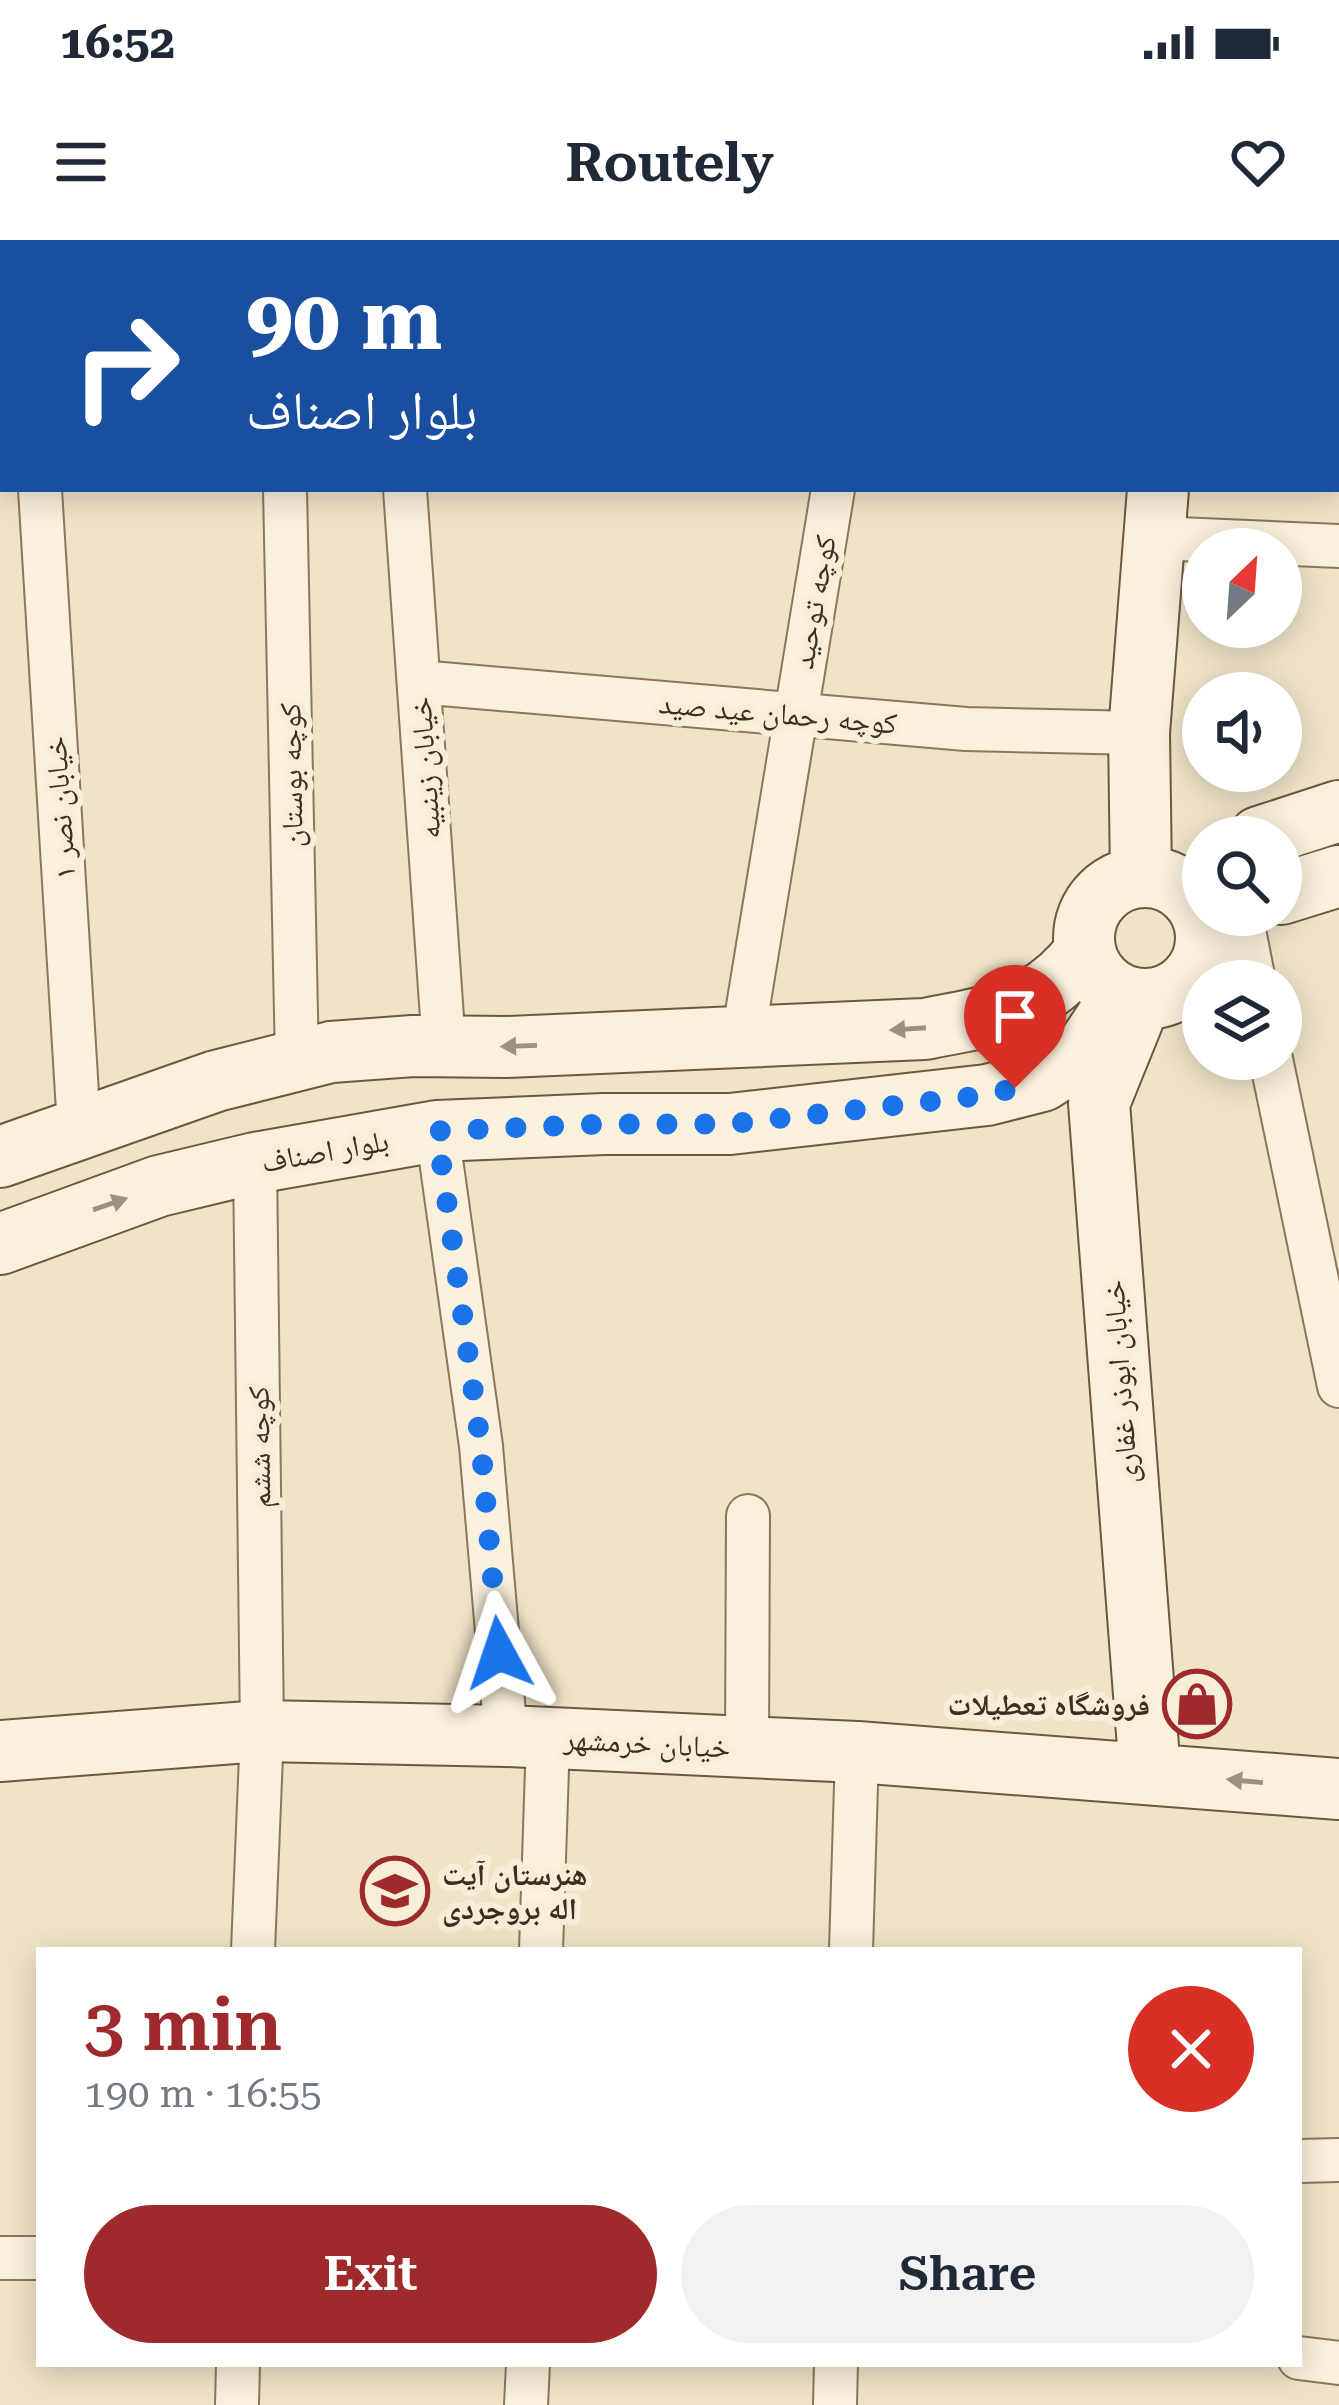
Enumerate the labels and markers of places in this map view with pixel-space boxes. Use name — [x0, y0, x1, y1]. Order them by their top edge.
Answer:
pin — [964, 965, 1066, 1088]
shop icon: فروشگاه تعطیلات — [1162, 1669, 1232, 1739]
place label: فروشگاه تعطیلات — [948, 1687, 1150, 1722]
school or university icon: هنرستان آیت اله بروجردی — [360, 1856, 430, 1926]
place label: هنرستان آیت اله بروجردی — [442, 1857, 588, 1927]

